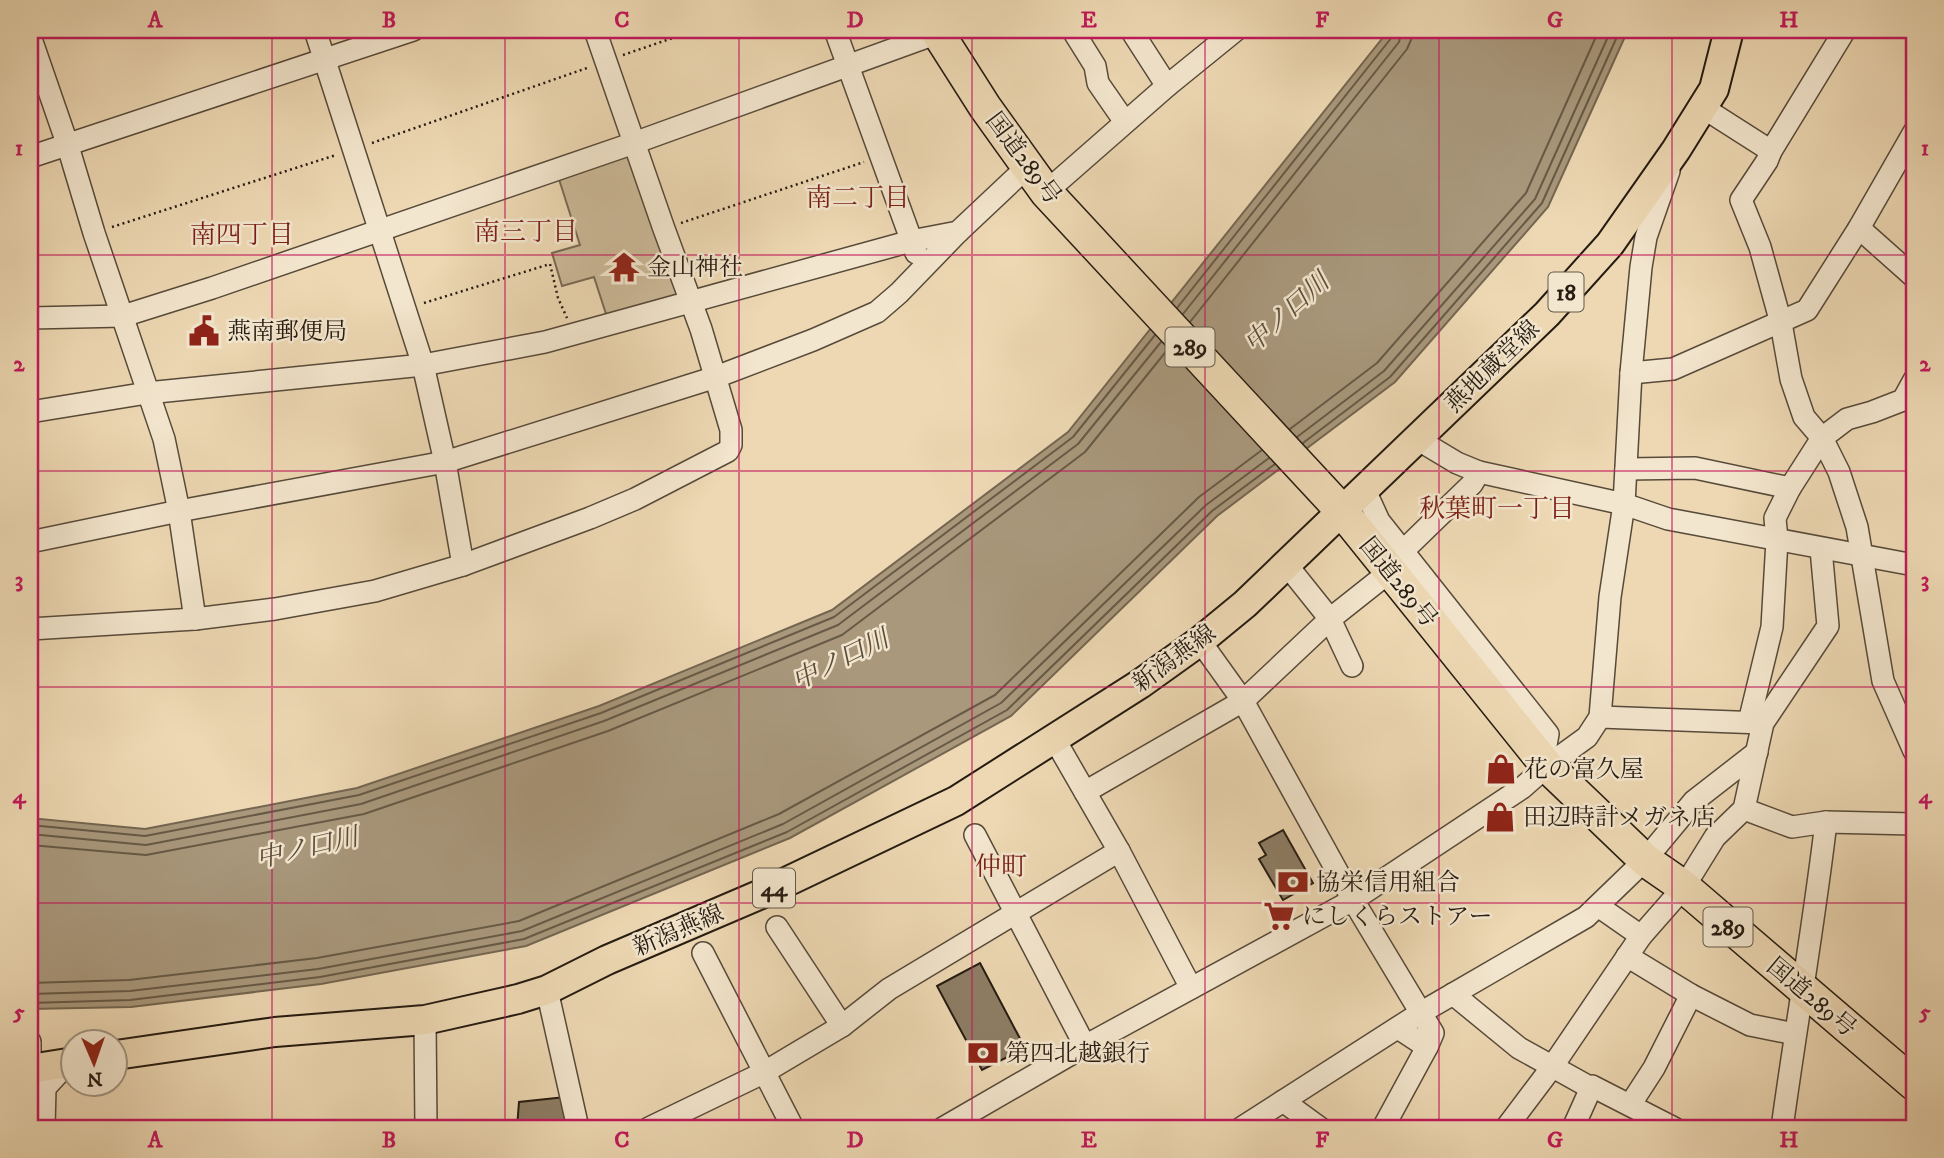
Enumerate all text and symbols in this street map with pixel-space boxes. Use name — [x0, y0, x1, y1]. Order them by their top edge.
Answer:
text: A — [147, 6, 164, 35]
text: B — [382, 6, 396, 35]
text: C — [614, 6, 630, 35]
text: D — [846, 6, 864, 35]
text: E — [1081, 6, 1097, 35]
text: F — [1315, 6, 1330, 35]
text: G — [1547, 6, 1563, 35]
text: H — [1779, 6, 1799, 35]
street label: 国道289号 — [979, 107, 1068, 211]
text: 1 — [15, 134, 23, 163]
text: 1 — [1921, 134, 1929, 163]
district label: 南二丁目 — [806, 182, 910, 215]
district label: 南三丁目 — [474, 216, 578, 249]
district label: 南四丁目 — [190, 219, 294, 252]
temple icon: 金山神社 — [607, 250, 641, 284]
place label: 金山神社 — [647, 253, 743, 283]
water label: 中ノ口川 — [1237, 264, 1339, 360]
road number: 18 — [1548, 272, 1584, 312]
public building icon: 燕南郵便局 — [187, 314, 221, 348]
street label: 燕地蔵堂線 — [1439, 314, 1546, 419]
place label: 燕南郵便局 — [227, 317, 347, 347]
road number: 289 — [1166, 328, 1214, 366]
text: 2 — [13, 350, 25, 379]
text: 2 — [1919, 350, 1931, 379]
district label: 秋葉町一丁目 — [1419, 493, 1575, 526]
street label: 国道289号 — [1353, 531, 1444, 634]
text: 3 — [15, 566, 23, 595]
text: 3 — [1921, 566, 1929, 595]
street label: 新潟燕線 — [1127, 618, 1222, 699]
water label: 中ノ口川 — [787, 621, 897, 698]
shop icon: 花の富久屋 — [1484, 752, 1518, 786]
place label: 花の富久屋 — [1524, 755, 1644, 785]
text: 4 — [12, 782, 27, 811]
text: 4 — [1918, 782, 1933, 811]
shop icon: 田辺時計メガネ店 — [1483, 800, 1517, 834]
place label: 田辺時計メガネ店 — [1523, 803, 1715, 833]
water label: 中ノ口川 — [253, 820, 365, 876]
district label: 仲町 — [975, 851, 1027, 884]
bank icon: 協栄信用組合 — [1276, 865, 1310, 899]
road number: 44 — [753, 868, 795, 908]
place label: 協栄信用組合 — [1316, 868, 1460, 898]
street label: 新潟燕線 — [628, 898, 728, 963]
supermarket icon: にしくらストアー — [1262, 899, 1296, 933]
place label: にしくらストアー — [1302, 902, 1493, 932]
road number: 289 — [1704, 908, 1752, 946]
street label: 国道289号 — [1760, 952, 1862, 1044]
text: 5 — [12, 998, 25, 1027]
text: 5 — [1918, 998, 1931, 1027]
north arrow — [60, 1028, 130, 1098]
bank icon: 第四北越銀行 — [966, 1036, 1000, 1070]
place label: 第四北越銀行 — [1006, 1039, 1150, 1069]
text: N — [86, 1067, 103, 1090]
text: A — [147, 1126, 164, 1155]
text: B — [382, 1126, 396, 1155]
text: C — [614, 1126, 630, 1155]
text: D — [846, 1126, 864, 1155]
text: E — [1081, 1126, 1097, 1155]
text: F — [1315, 1126, 1330, 1155]
text: G — [1547, 1126, 1563, 1155]
text: H — [1779, 1126, 1799, 1155]

